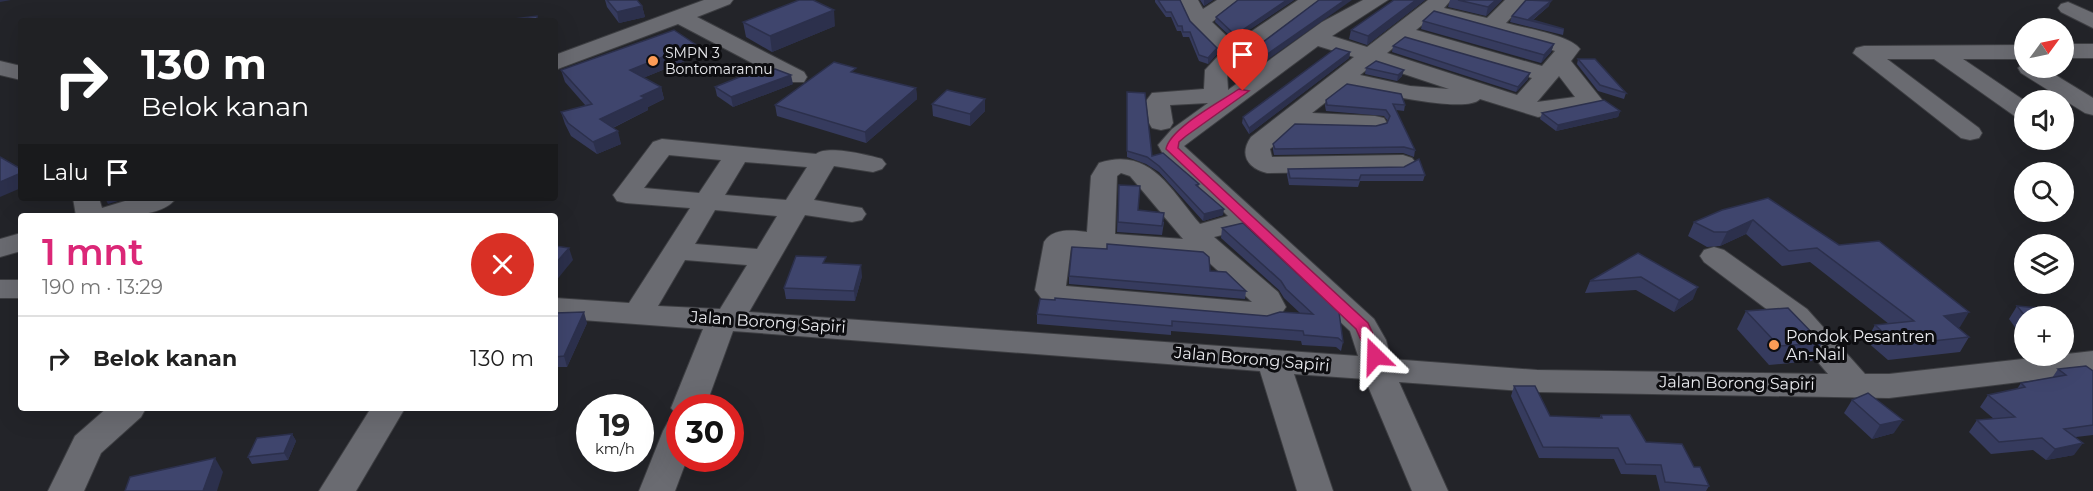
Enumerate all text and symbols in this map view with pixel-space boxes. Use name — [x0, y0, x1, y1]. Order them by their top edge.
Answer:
north arrow — [2014, 18, 2074, 78]
map controls — [2014, 18, 2074, 366]
pin — [1217, 29, 1268, 91]
text: 130 m — [141, 38, 267, 90]
icon: arrive — [1226, 38, 1259, 71]
icon: right — [42, 42, 120, 120]
place label: SMPN 3 Bontomarannu — [665, 44, 773, 78]
marker: SMPN 3 Bontomarannu — [646, 54, 660, 68]
text: Belok kanan — [141, 90, 309, 123]
button: sound — [2014, 90, 2074, 150]
icon: arrive — [101, 156, 134, 189]
text: Lalu — [42, 159, 89, 186]
button: search — [2014, 162, 2074, 222]
text: 1 mnt — [42, 230, 143, 274]
button: close — [471, 233, 534, 296]
button: layers — [2014, 234, 2074, 294]
text: 190 m · 13:29 — [42, 275, 163, 299]
button: + — [2014, 306, 2074, 366]
street label: Jalan Borong Sapiri — [689, 307, 846, 337]
position arrow — [1343, 324, 1407, 388]
place label: Pondok Pesantren An-Nail — [1786, 327, 1935, 364]
marker: Pondok Pesantren An-Nail — [1767, 338, 1781, 352]
icon: right — [42, 342, 75, 375]
street label: Jalan Borong Sapiri — [1173, 343, 1330, 375]
text: Belok kanan — [93, 345, 237, 372]
text: 130 m — [470, 345, 534, 372]
street label: Jalan Borong Sapiri — [1658, 372, 1815, 394]
speed limit sign: 30 — [666, 394, 744, 472]
text: 19 — [600, 407, 630, 444]
text: km/h — [595, 439, 635, 458]

